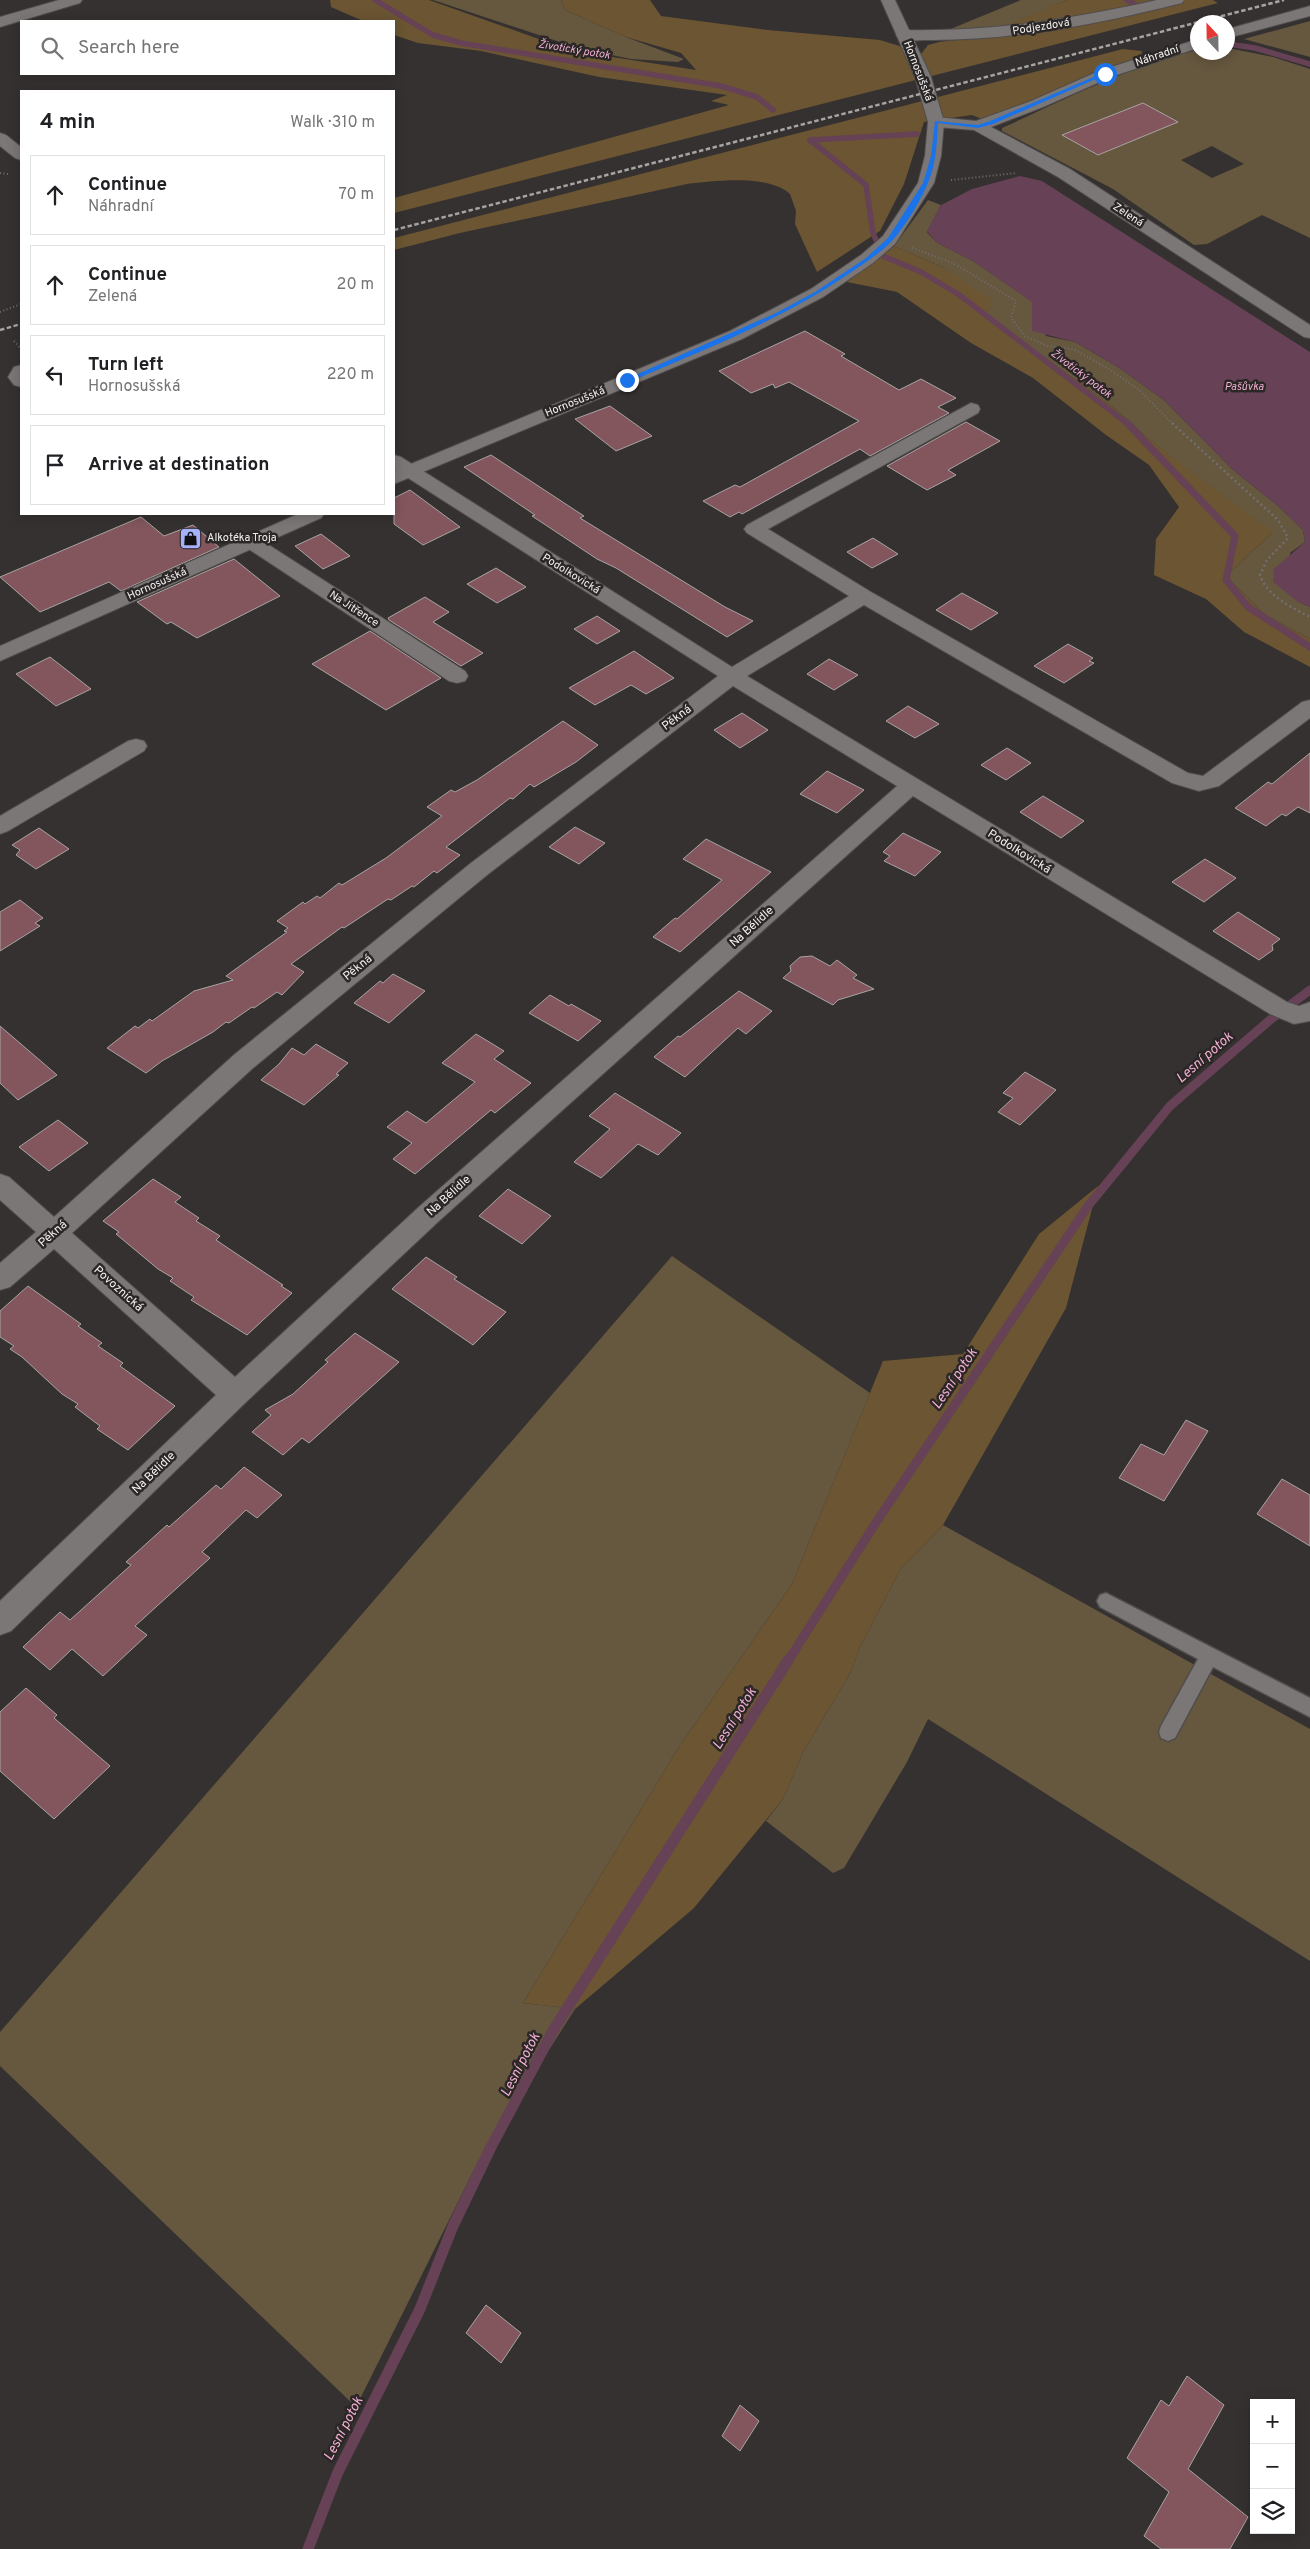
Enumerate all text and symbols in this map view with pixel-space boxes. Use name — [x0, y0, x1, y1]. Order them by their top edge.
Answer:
north arrow — [1190, 15, 1235, 60]
street label: Podjezdová — [1011, 16, 1071, 38]
search box — [20, 20, 395, 75]
icon: search — [38, 34, 66, 62]
text: Search here — [78, 36, 180, 60]
water label: Životický potok — [537, 36, 612, 63]
street label: Hornosušská — [900, 39, 936, 103]
street label: Náhradní — [1133, 42, 1182, 70]
route start — [1094, 63, 1117, 86]
text: 4 min — [40, 109, 96, 136]
text: Walk · 310 m — [290, 113, 375, 133]
text: Continue — [88, 173, 167, 197]
icon: ahead — [41, 181, 69, 209]
text: 70 m — [339, 185, 374, 205]
text: Náhradní — [88, 197, 154, 217]
street label: Zelená — [1110, 200, 1146, 230]
text: Continue — [88, 263, 167, 287]
icon: ahead — [41, 271, 69, 299]
text: 20 m — [337, 275, 374, 295]
text: Zelená — [88, 287, 137, 307]
water label: Životický potok — [1048, 346, 1115, 402]
text: Turn left — [88, 353, 164, 377]
icon: left — [41, 361, 69, 389]
text: 220 m — [327, 365, 374, 385]
route end — [616, 369, 639, 392]
text: Hornosušská — [88, 377, 181, 397]
water label: Pašůvka — [1224, 380, 1264, 394]
street label: Hornosušská — [543, 384, 607, 420]
icon: arrive — [41, 451, 69, 479]
text: Arrive at destination — [88, 453, 269, 477]
shop icon: Alkotéka Troja — [179, 526, 203, 550]
place label: Alkotéka Troja — [207, 531, 277, 545]
street label: Podolkovická — [539, 551, 603, 597]
street label: Hornosušská — [125, 565, 189, 603]
street label: Na Jitřence — [327, 588, 381, 630]
street label: Pěkná — [659, 702, 695, 734]
street label: Podolkovická — [984, 826, 1054, 878]
street label: Na Bělidle — [727, 903, 777, 951]
street label: Pěkná — [340, 951, 376, 985]
water label: Lesní potok — [1173, 1028, 1238, 1087]
street label: Na Bělidle — [424, 1172, 474, 1220]
street label: Pěkná — [35, 1217, 71, 1251]
street label: Povoznická — [90, 1262, 146, 1316]
water label: Lesní potok — [929, 1345, 982, 1413]
street label: Na Bělidle — [129, 1448, 179, 1498]
water label: Lesní potok — [709, 1684, 761, 1753]
water label: Lesní potok — [498, 2029, 545, 2100]
water label: Lesní potok — [321, 2393, 368, 2464]
map controls — [1250, 2399, 1295, 2534]
button: + — [1250, 2399, 1295, 2444]
button: − — [1250, 2444, 1295, 2489]
button: layers — [1250, 2489, 1295, 2534]

